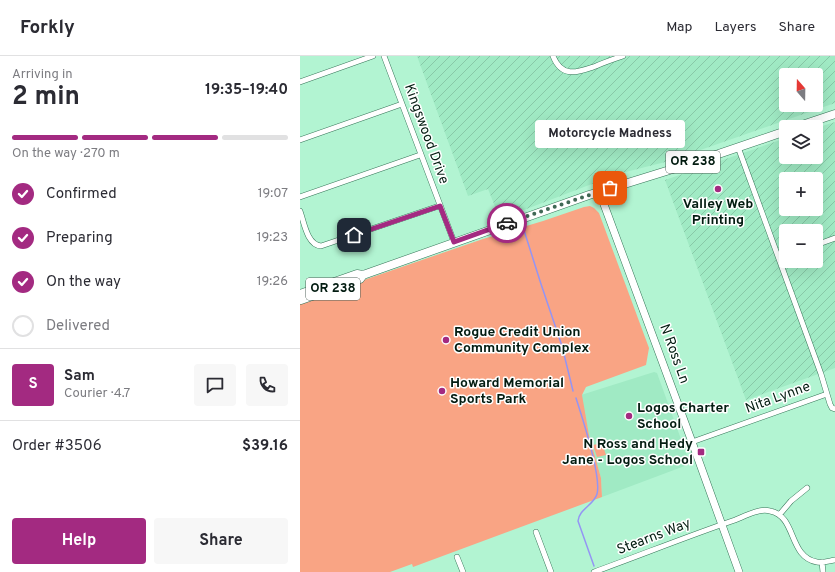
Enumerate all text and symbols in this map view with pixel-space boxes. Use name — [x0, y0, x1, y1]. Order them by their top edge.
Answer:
text: Forkly — [20, 16, 75, 40]
text: Map — [666, 19, 692, 36]
text: Layers — [714, 19, 756, 36]
text: Share — [778, 19, 815, 36]
text: Arriving in — [12, 67, 73, 83]
north arrow — [779, 68, 823, 112]
map controls — [779, 68, 823, 268]
text: 2 min — [12, 81, 80, 114]
text: 19:35–19:40 — [205, 81, 288, 100]
street label: Kingswood Drive — [400, 82, 452, 186]
callout: Motorcycle Madness — [535, 120, 685, 148]
button: layers — [779, 120, 823, 164]
text: Motorcycle Madness — [548, 126, 672, 142]
text: On the way · 270 m — [12, 146, 120, 162]
road number: OR 238 — [666, 151, 720, 173]
pin — [593, 171, 627, 205]
button: + — [779, 172, 823, 216]
icon: bag — [599, 177, 621, 199]
icon: check — [12, 183, 34, 205]
marker: Valley Web Printing — [713, 184, 723, 194]
text: Confirmed — [46, 185, 117, 204]
text: 19:07 — [258, 186, 288, 202]
place label: Valley Web Printing — [683, 196, 753, 229]
courier — [487, 203, 527, 243]
icon: car — [496, 212, 518, 234]
pin — [337, 218, 371, 252]
icon: home — [343, 224, 365, 246]
button: − — [779, 224, 823, 268]
icon: check — [12, 227, 34, 249]
text: Preparing — [46, 229, 113, 248]
text: 19:23 — [257, 230, 288, 246]
icon: check — [12, 271, 34, 293]
text: On the way — [46, 273, 121, 292]
text: 19:26 — [257, 274, 288, 290]
road number: OR 238 — [306, 278, 360, 300]
text: Delivered — [46, 317, 110, 336]
street label: N Ross Ln — [655, 322, 693, 386]
place label: Rogue Credit Union Community Complex — [454, 324, 589, 357]
marker: Rogue Credit Union Community Complex — [441, 335, 451, 345]
button: chat — [194, 364, 236, 406]
button: phone — [246, 364, 288, 406]
text: Sam — [64, 367, 95, 386]
text: S — [28, 375, 38, 394]
place label: Howard Memorial Sports Park — [450, 375, 564, 408]
street label: Nita Lynne — [743, 378, 813, 418]
text: Courier · 4.7 — [64, 386, 130, 402]
marker: Howard Memorial Sports Park — [437, 386, 447, 396]
place label: Logos Charter School — [637, 400, 729, 433]
marker: Logos Charter School — [624, 411, 634, 421]
place label: N Ross and Hedy Jane - Logos School — [562, 436, 693, 469]
text: Order #3506 — [12, 437, 102, 456]
text: $39.16 — [242, 437, 288, 456]
marker: N Ross and Hedy Jane - Logos School — [696, 447, 706, 457]
street label: Stearns Way — [615, 515, 693, 559]
button: Help — [12, 518, 146, 564]
button: Share — [154, 518, 288, 564]

